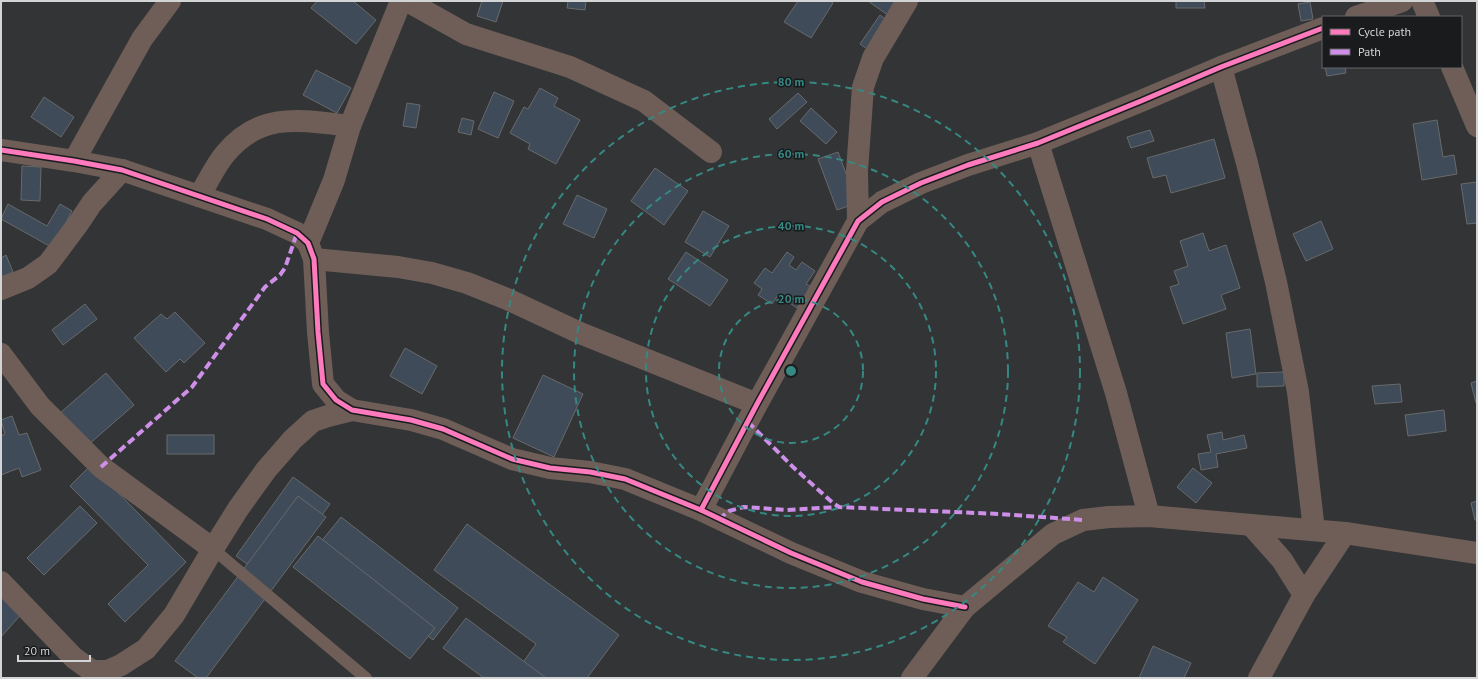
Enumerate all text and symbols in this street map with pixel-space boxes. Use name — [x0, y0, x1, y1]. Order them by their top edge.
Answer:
legend — [1322, 16, 1462, 68]
text: Cycle path — [1358, 24, 1411, 39]
text: Path — [1358, 44, 1381, 59]
text: 80 m — [778, 74, 804, 89]
text: 60 m — [778, 146, 804, 161]
text: 40 m — [778, 218, 804, 233]
text: 20 m — [778, 291, 804, 306]
centre of rings — [784, 364, 798, 378]
scale bar — [18, 637, 90, 663]
text: 20 m — [24, 643, 50, 658]

